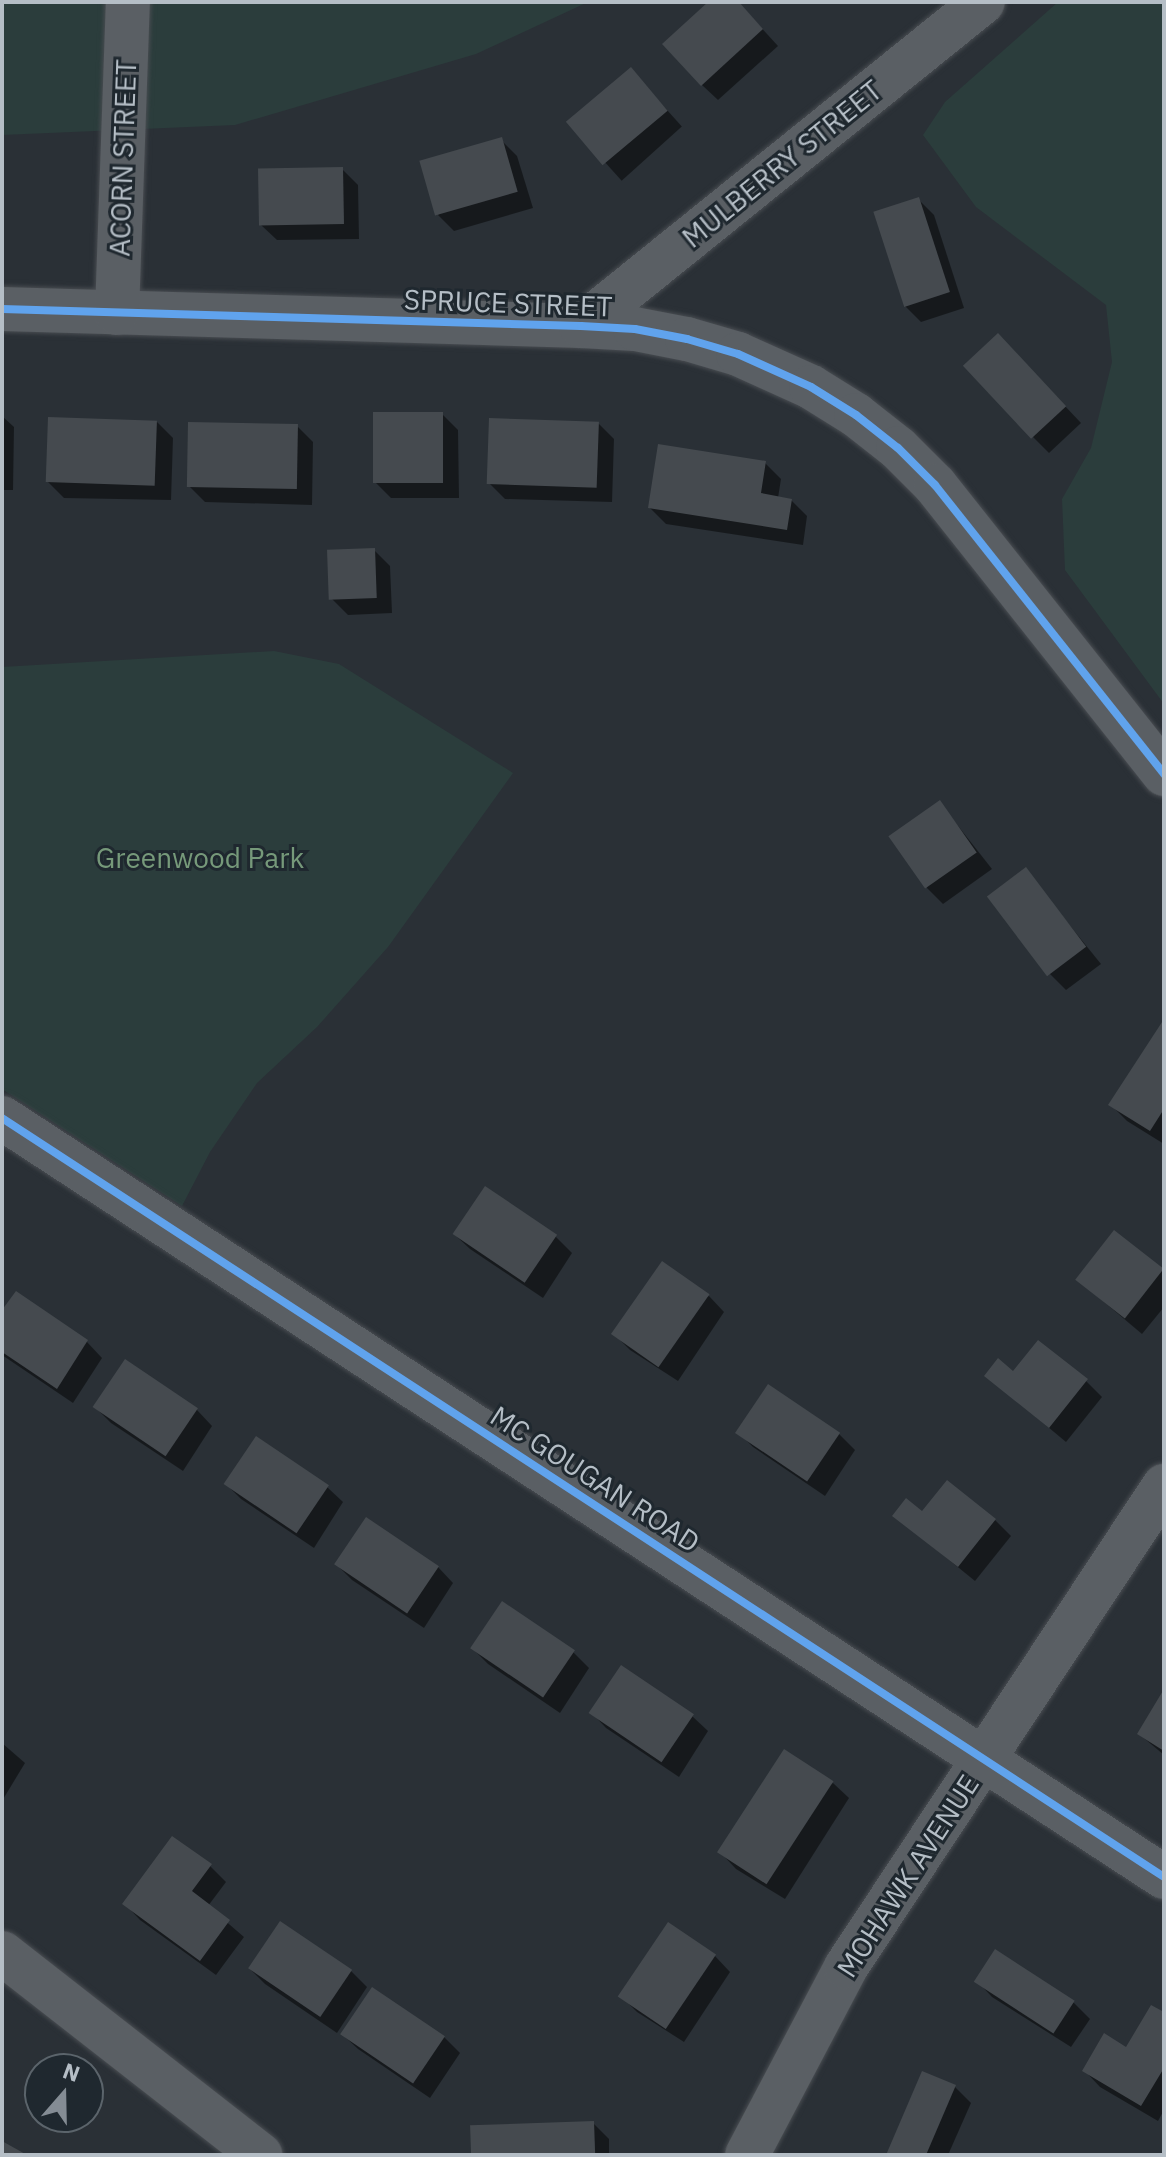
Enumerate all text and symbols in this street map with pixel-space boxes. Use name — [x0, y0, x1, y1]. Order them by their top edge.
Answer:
street label: ACORN STREET — [103, 59, 143, 257]
street label: MULBERRY STREET — [675, 73, 889, 255]
street label: SPRUCE STREET — [403, 283, 613, 323]
park label: Greenwood Park — [96, 841, 304, 875]
street label: MC GOUGAN ROAD — [484, 1399, 706, 1559]
street label: MOHAWK AVENUE — [830, 1768, 986, 1984]
north arrow — [24, 2053, 104, 2133]
text: N — [59, 2056, 84, 2088]

